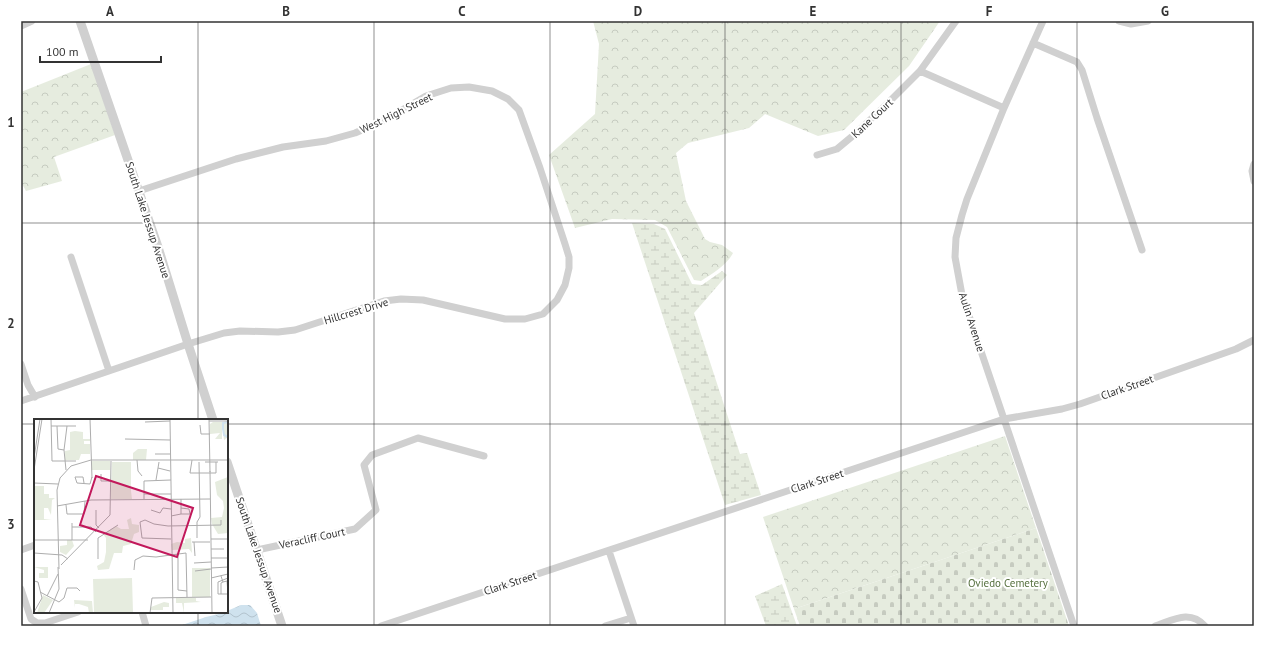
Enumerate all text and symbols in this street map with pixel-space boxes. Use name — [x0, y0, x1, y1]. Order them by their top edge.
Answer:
text: A — [106, 3, 114, 20]
text: B — [282, 3, 290, 20]
text: C — [458, 3, 466, 20]
text: D — [634, 3, 642, 20]
text: E — [810, 3, 817, 20]
text: F — [986, 3, 993, 20]
text: G — [1161, 3, 1169, 20]
scale bar — [40, 38, 161, 64]
text: 100 m — [46, 44, 79, 59]
street label: West High Street — [358, 89, 435, 137]
street label: Kane Court — [848, 95, 896, 141]
text: 1 — [7, 114, 15, 131]
street label: South Lake Jessup Avenue — [123, 160, 174, 280]
street label: Aulin Avenue — [956, 291, 988, 354]
street label: Hillcrest Drive — [322, 294, 390, 327]
text: 2 — [7, 315, 15, 332]
street label: Clark Street — [1099, 371, 1155, 403]
inset map — [34, 419, 228, 613]
street label: Clark Street — [789, 466, 845, 496]
street label: South Lake Jessup Avenue — [233, 495, 286, 615]
text: 3 — [7, 516, 15, 533]
street label: Veracliff Court — [277, 524, 346, 552]
street label: Clark Street — [482, 568, 538, 598]
park label: Oviedo Cemetery — [968, 576, 1049, 590]

